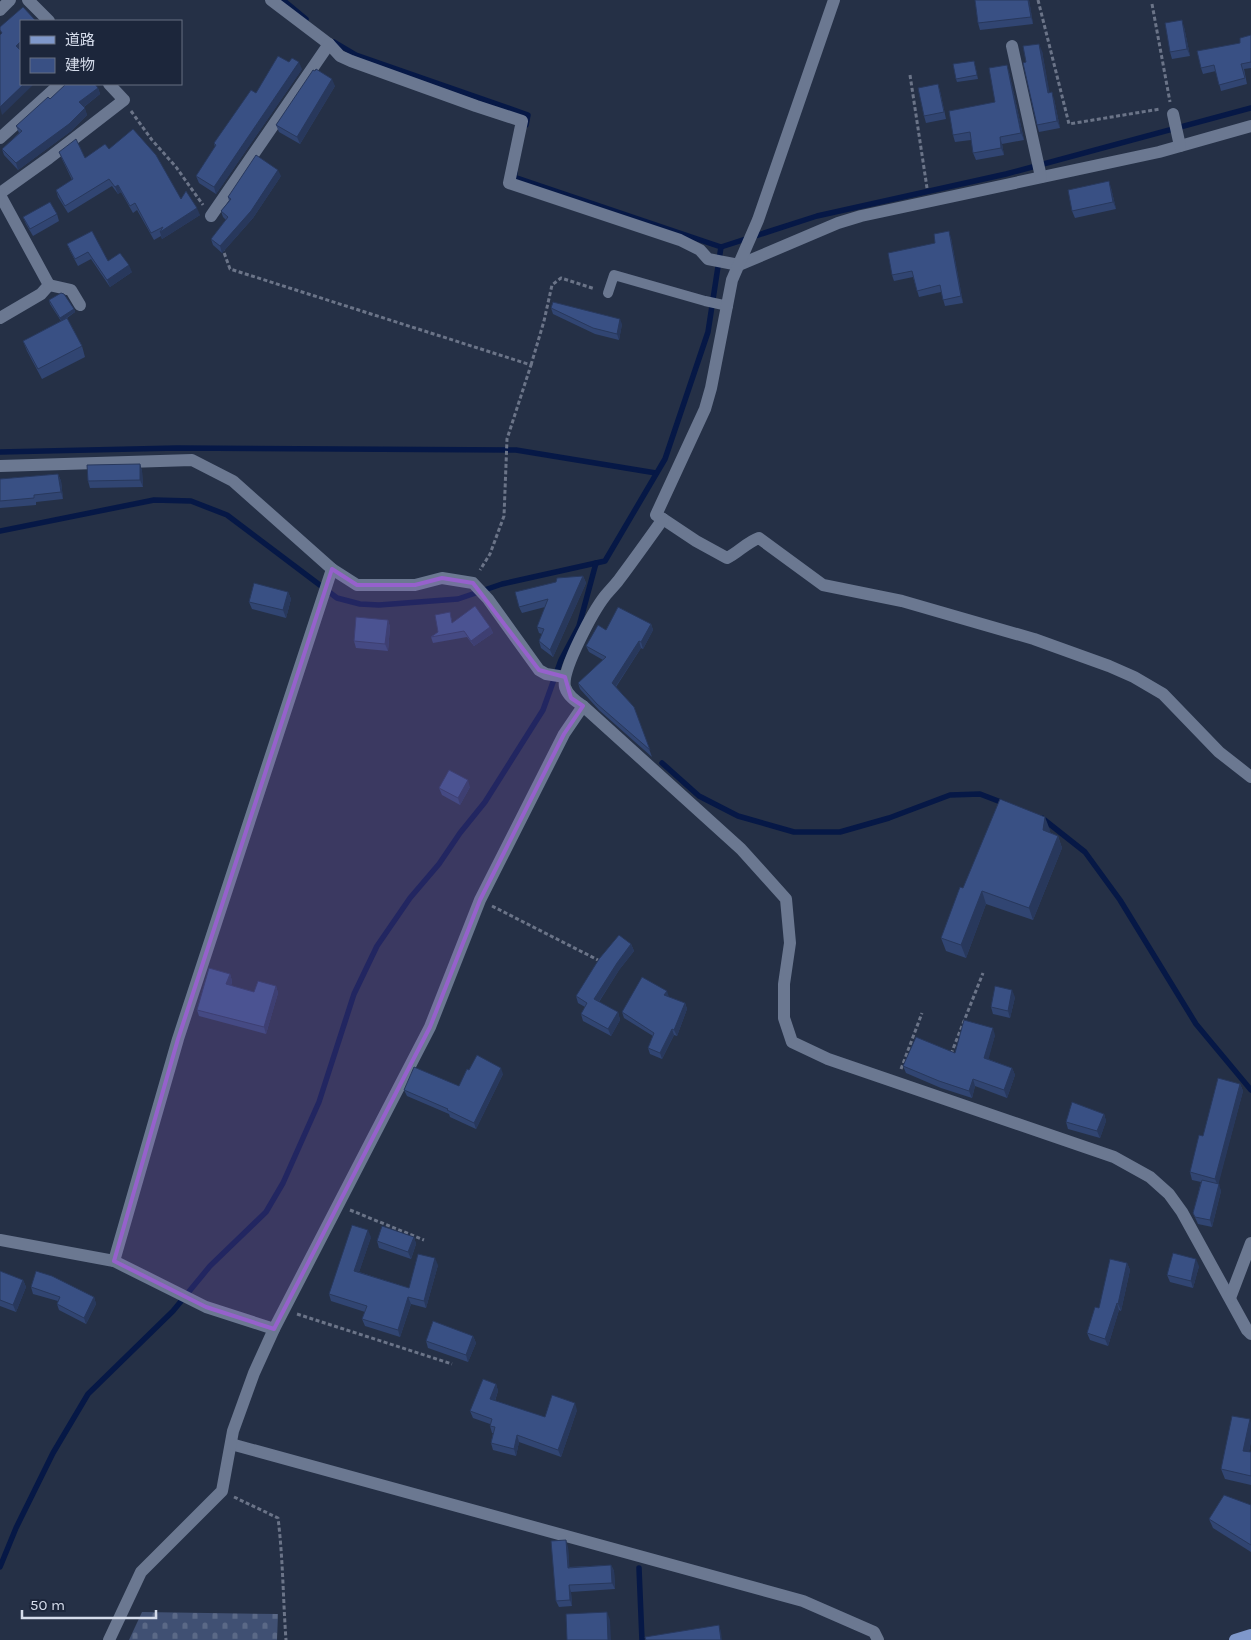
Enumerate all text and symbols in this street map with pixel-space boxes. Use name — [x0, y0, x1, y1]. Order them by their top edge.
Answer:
legend — [20, 20, 182, 85]
text: 道路 — [65, 31, 95, 49]
text: 建物 — [65, 56, 95, 74]
scale bar — [22, 1588, 156, 1620]
text: 50 m — [30, 1596, 65, 1614]

